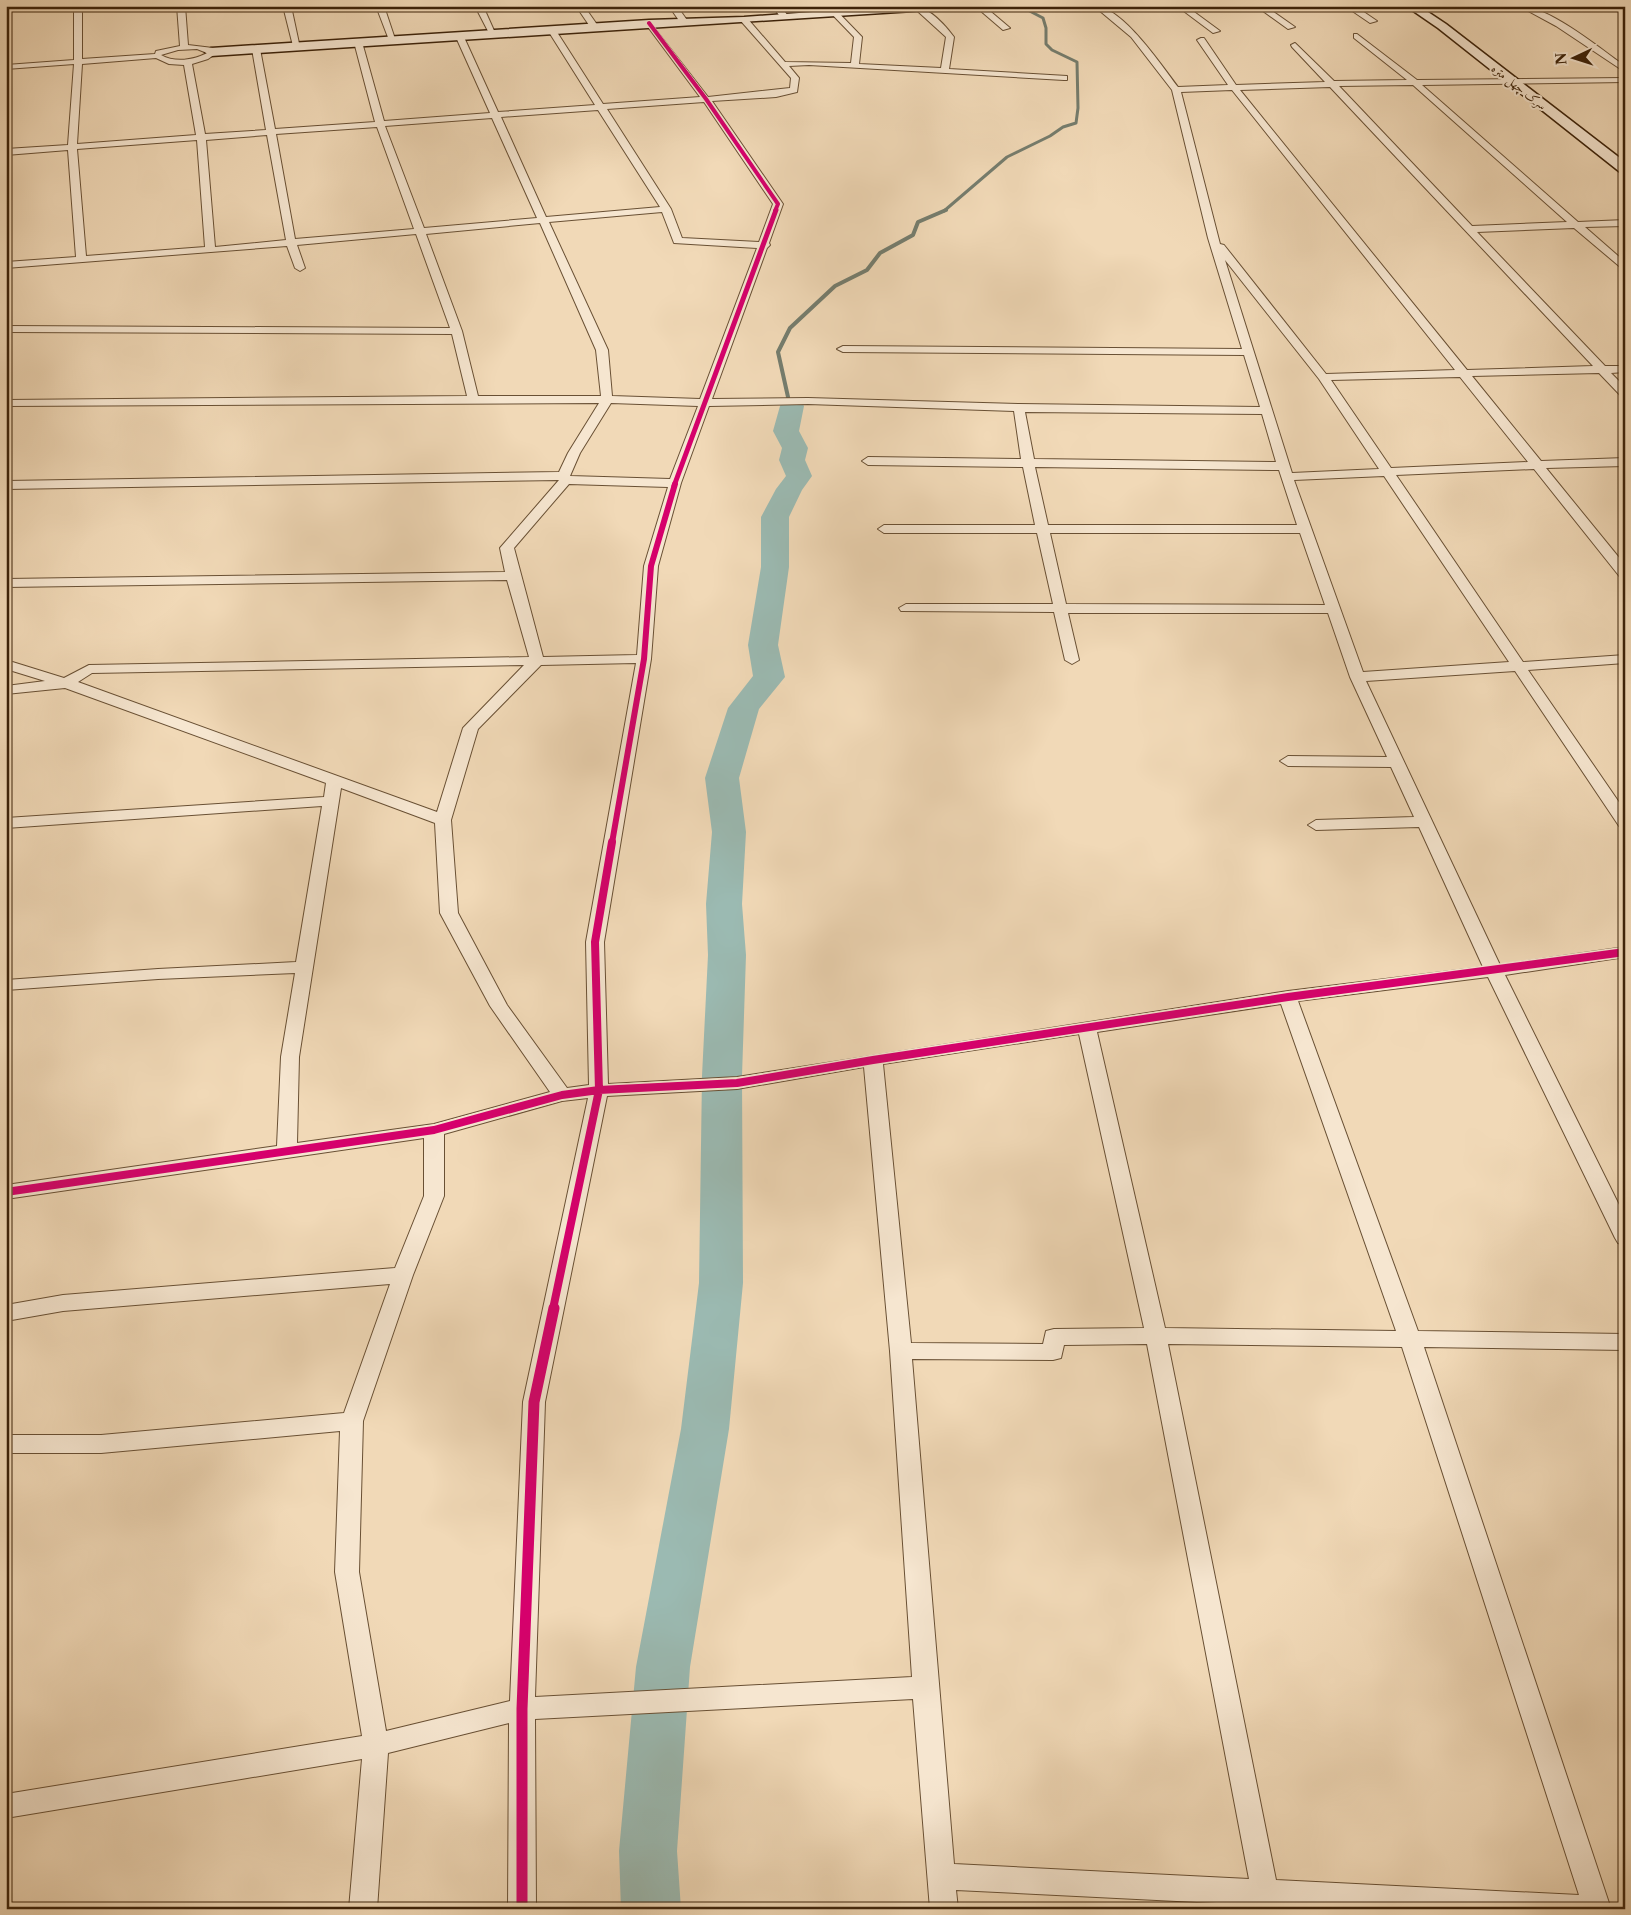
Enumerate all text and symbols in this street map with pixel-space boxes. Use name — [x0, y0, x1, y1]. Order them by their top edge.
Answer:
north arrow — [1548, 32, 1598, 82]
text: N — [1552, 52, 1570, 66]
street label: سرک چهل متره — [1488, 60, 1550, 114]

